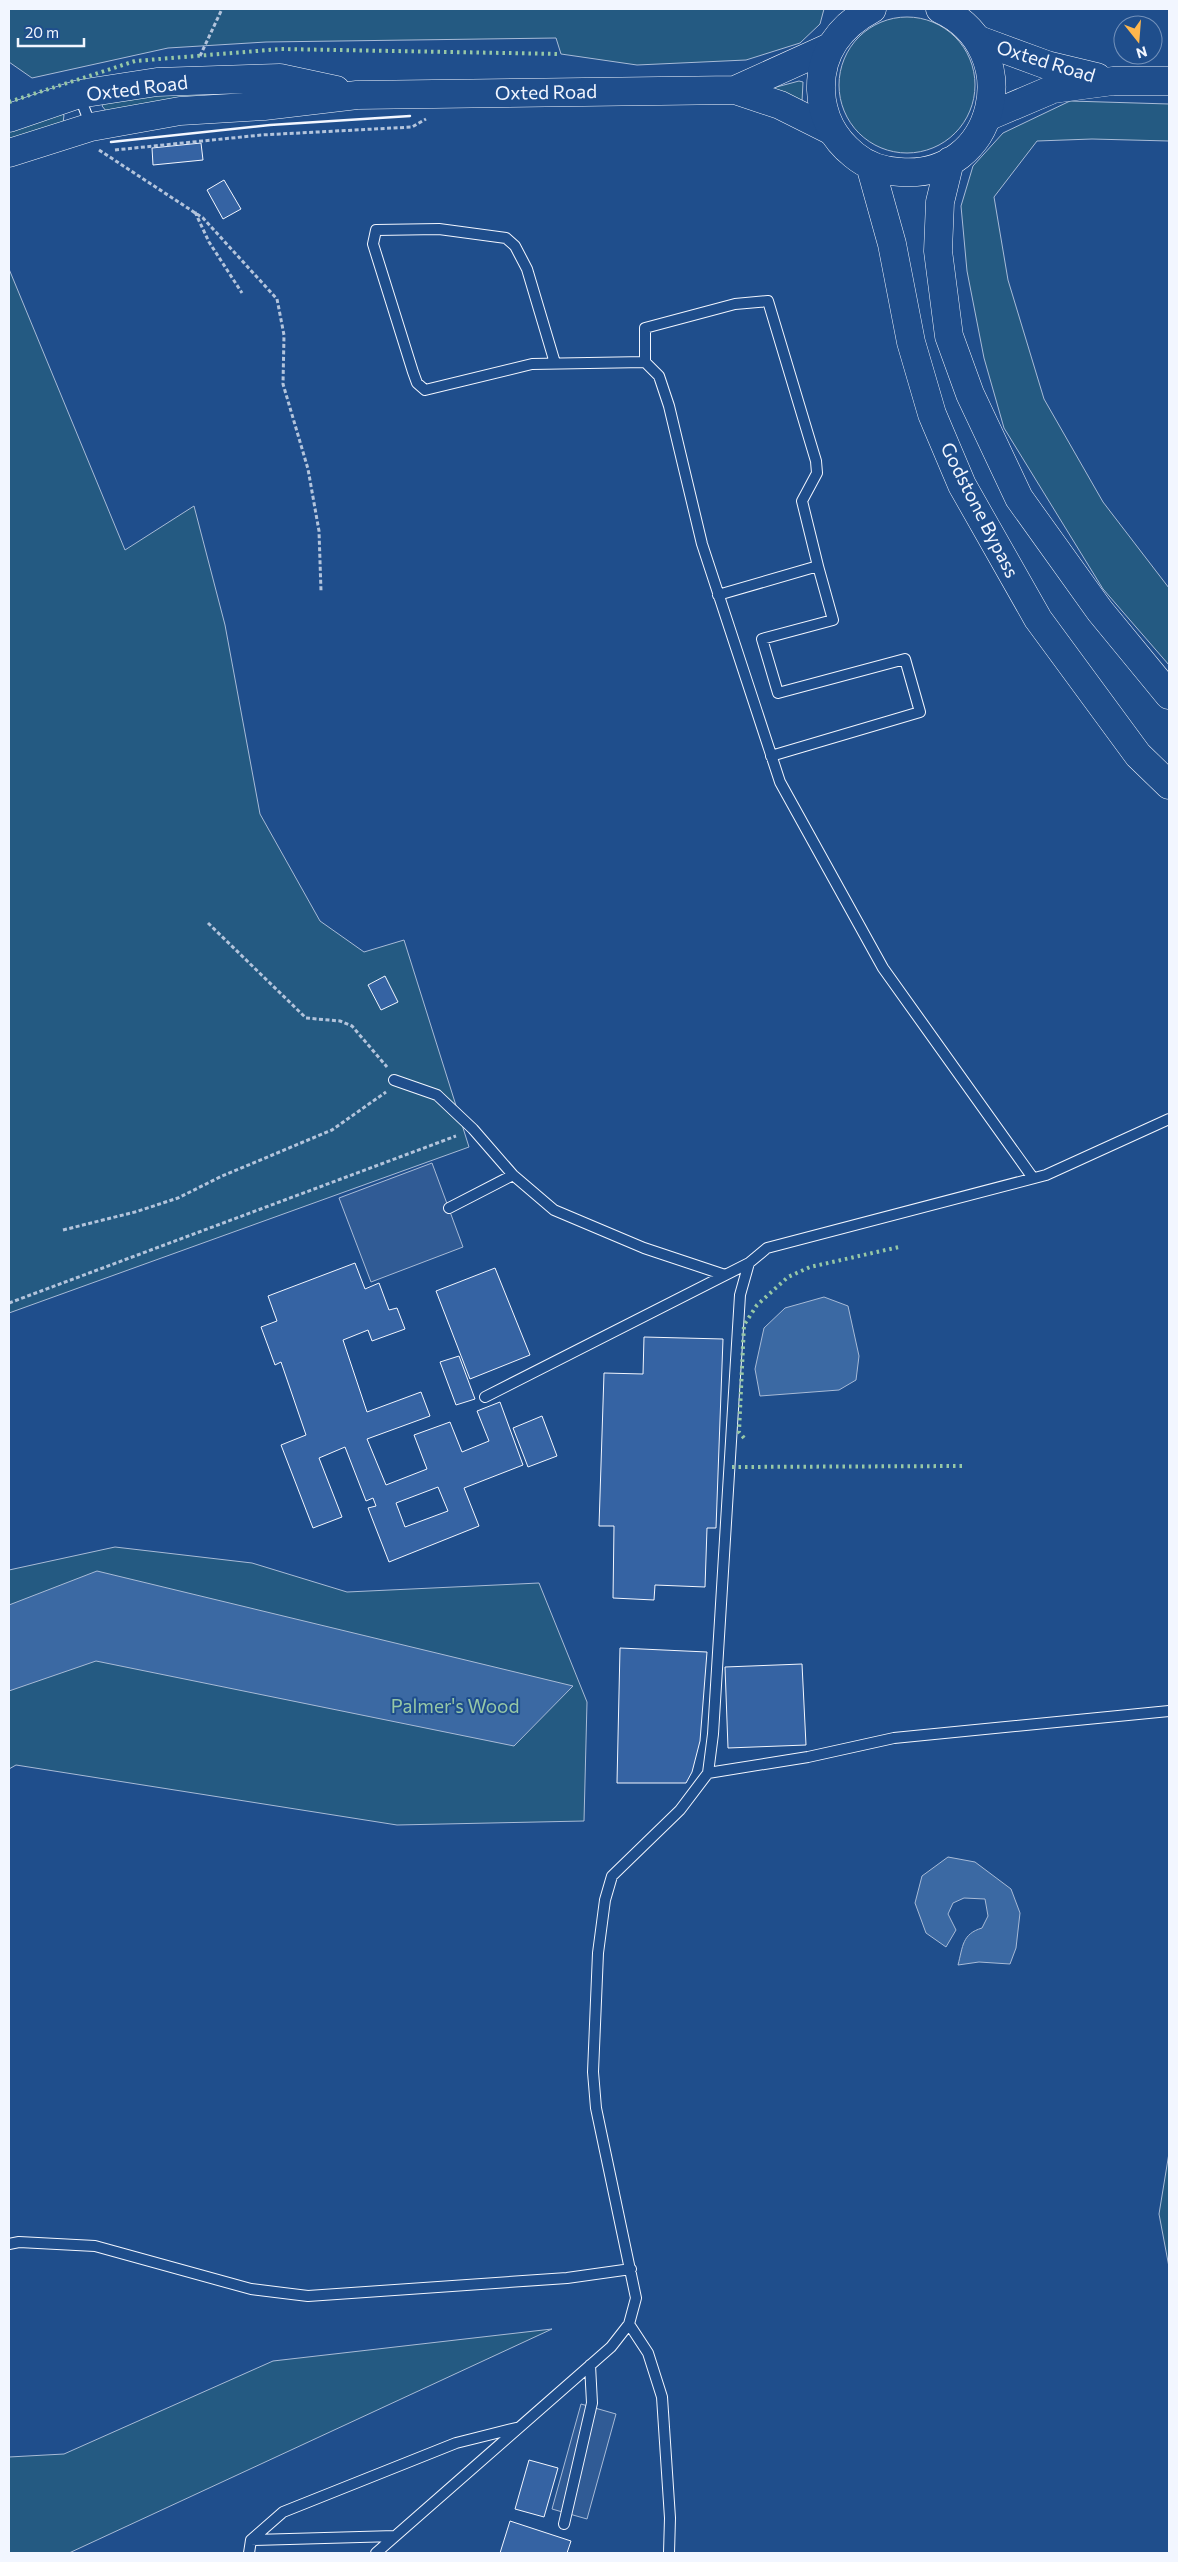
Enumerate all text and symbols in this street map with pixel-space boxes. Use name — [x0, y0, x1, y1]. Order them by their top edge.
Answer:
scale bar — [18, 15, 84, 47]
north arrow — [1113, 15, 1163, 65]
text: 20 m — [25, 23, 59, 41]
street label: Oxted Road — [994, 35, 1098, 86]
text: N — [1134, 43, 1149, 63]
street label: Oxted Road — [85, 70, 189, 105]
street label: Oxted Road — [495, 79, 597, 104]
street label: Godstone Bypass — [936, 438, 1024, 581]
park label: Palmer's Wood — [391, 1694, 519, 1717]

